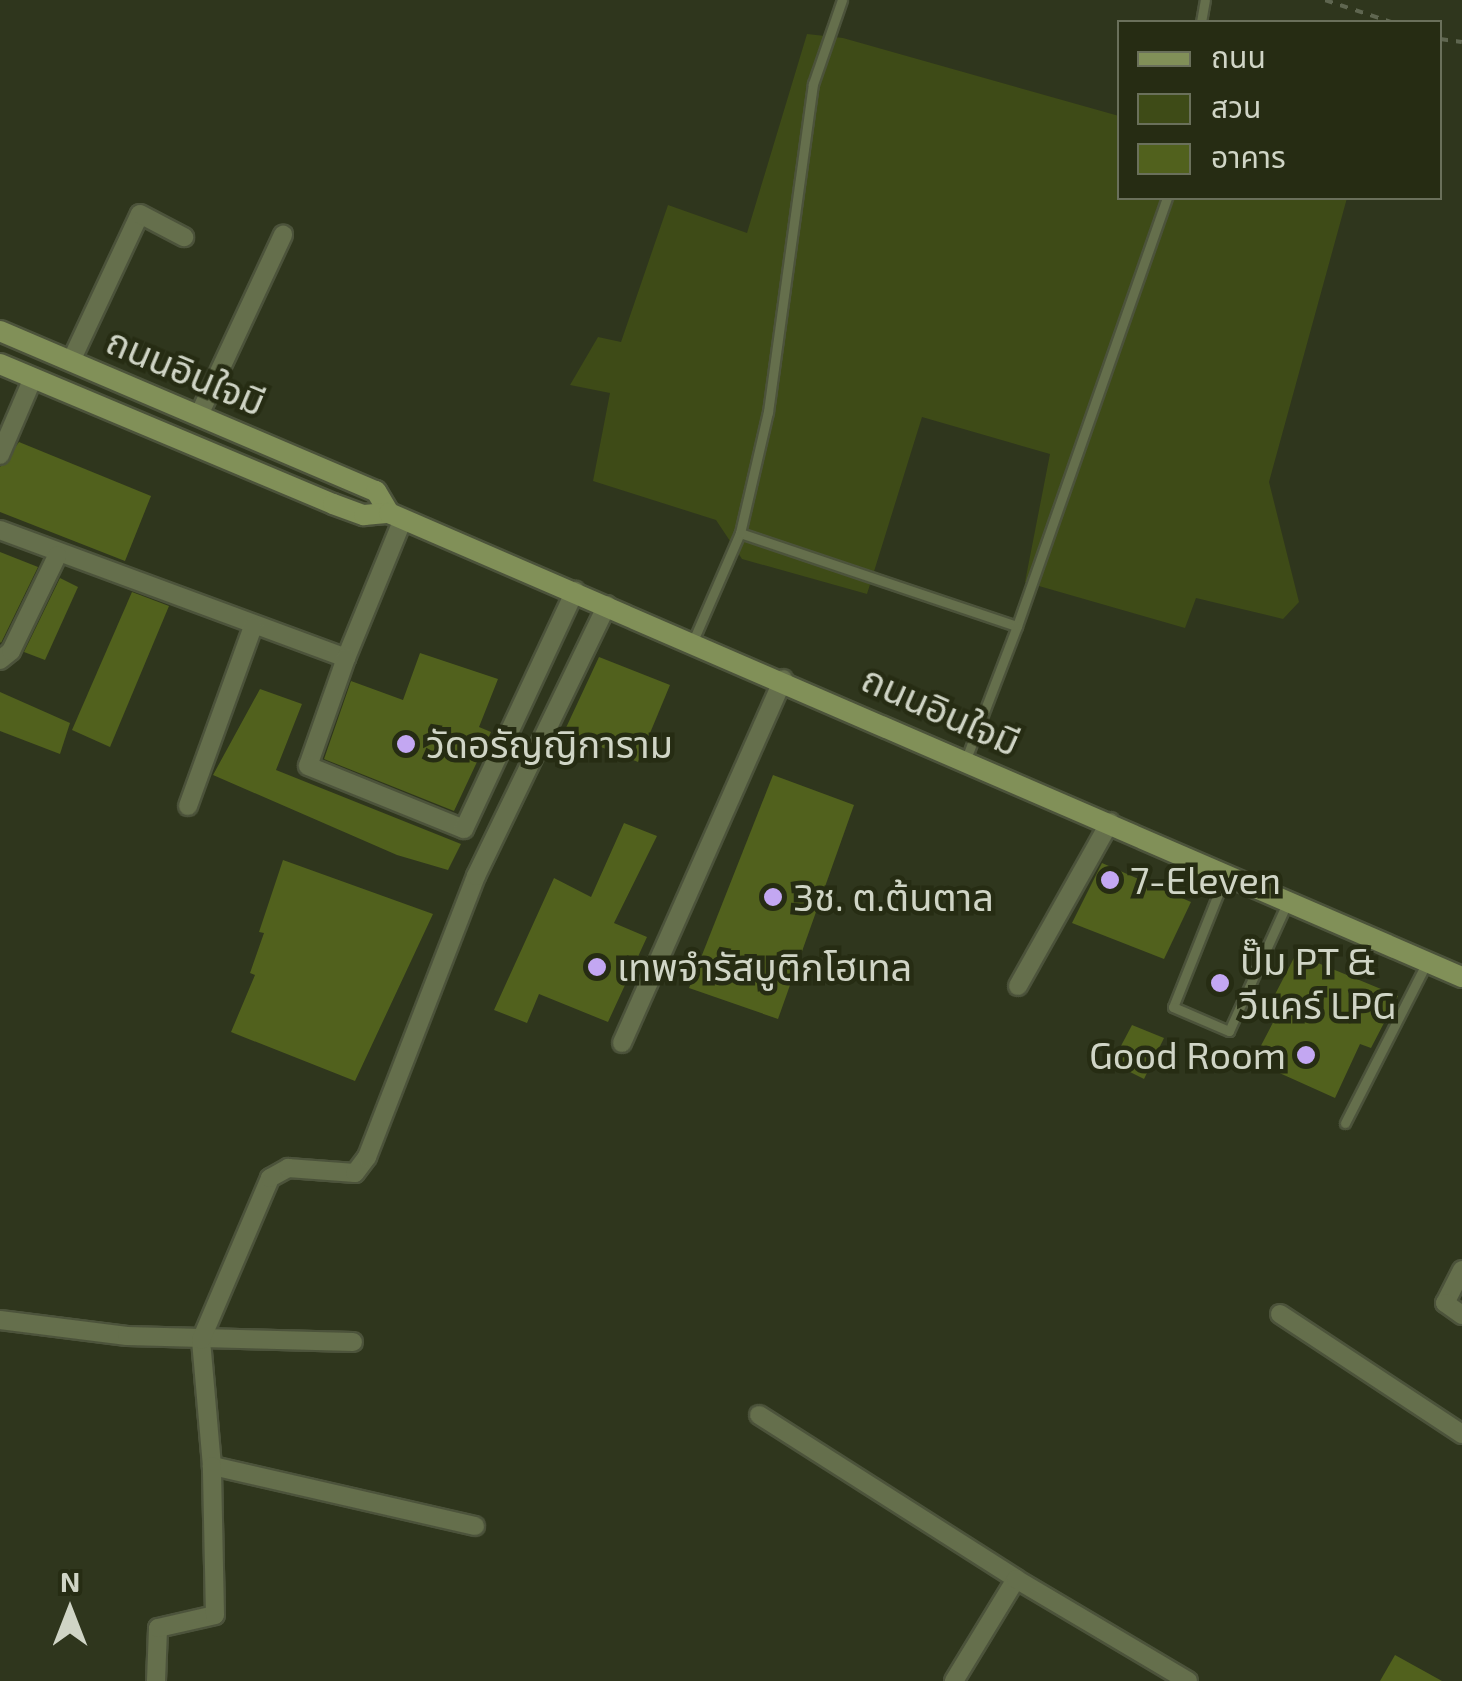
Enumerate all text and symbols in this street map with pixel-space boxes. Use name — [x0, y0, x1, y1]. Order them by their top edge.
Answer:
legend — [1117, 20, 1442, 200]
text: ถนน — [1211, 38, 1266, 74]
text: สวน — [1211, 88, 1261, 124]
text: อาคาร — [1211, 138, 1286, 174]
street label: ถนนอินใจมี — [100, 317, 272, 425]
street label: ถนนอินใจมี — [855, 655, 1027, 765]
place label: วัดอรัญญิการาม — [426, 721, 673, 767]
marker: วัดอรัญญิการาม — [395, 733, 417, 755]
place label: 7-Eleven — [1130, 857, 1281, 903]
marker: 7-Eleven — [1099, 869, 1121, 891]
place label: 3ช. ต.ต้นตาล — [793, 874, 994, 920]
marker: 3ช. ต.ต้นตาล — [762, 886, 784, 908]
place label: ปั๊ม PT & วีแคร์ LPG — [1240, 938, 1396, 1028]
place label: เทพจำรัสบูติกโฮเทล — [617, 944, 912, 990]
marker: เทพจำรัสบูติกโฮเทล — [586, 956, 608, 978]
marker: ปั๊ม PT & วีแคร์ LPG — [1209, 972, 1231, 994]
place label: Good Room — [1089, 1032, 1286, 1078]
marker: Good Room — [1295, 1044, 1317, 1066]
north arrow — [20, 1561, 120, 1661]
text: N — [60, 1564, 80, 1598]

